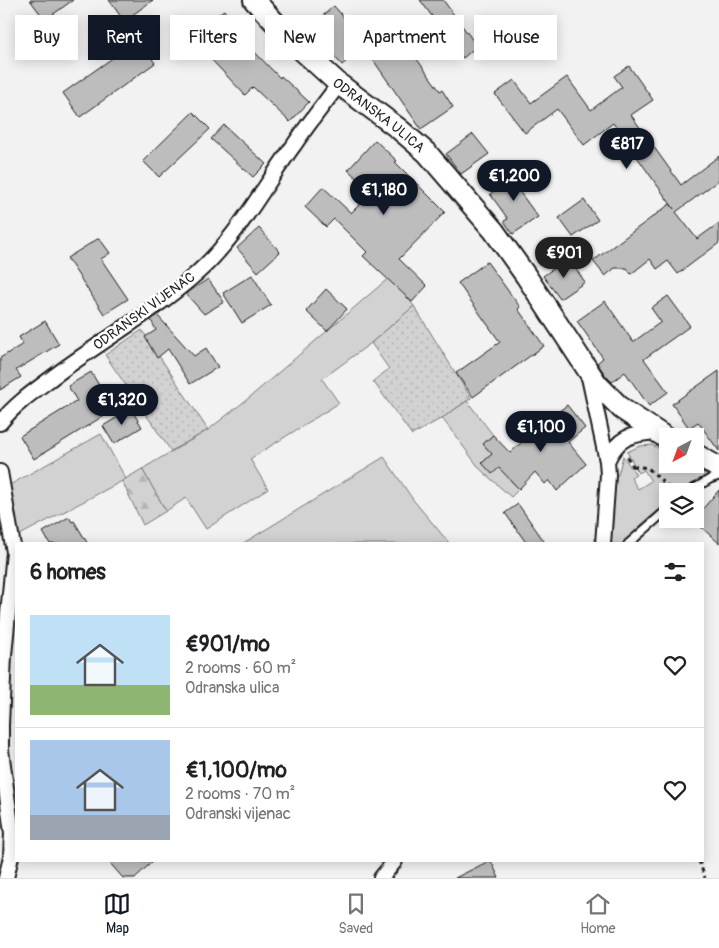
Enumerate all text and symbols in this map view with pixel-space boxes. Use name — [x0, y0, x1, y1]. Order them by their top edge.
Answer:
chip: Buy — [15, 15, 78, 60]
chip: Rent — [88, 15, 160, 60]
chip: Filters — [170, 15, 255, 60]
chip: New — [265, 15, 334, 60]
chip: Apartment — [344, 15, 464, 60]
chip: House — [474, 15, 557, 60]
street label: ODRANSKA ULICA — [329, 74, 428, 156]
pin: €817 — [597, 128, 657, 170]
text: €817 — [610, 134, 644, 154]
pin: €1,200 — [473, 160, 555, 202]
text: €1,200 — [488, 166, 540, 186]
pin: €1,180 — [343, 174, 425, 216]
text: €1,180 — [361, 180, 407, 200]
pin: €901 — [534, 236, 594, 279]
text: €901 — [546, 243, 582, 263]
street label: ODRANSKI VIJENAC — [90, 268, 199, 354]
pin: €1,320 — [81, 384, 163, 426]
text: €1,320 — [97, 390, 147, 410]
pin: €1,100 — [500, 410, 582, 453]
text: €1,100 — [517, 417, 566, 437]
north arrow — [659, 428, 704, 472]
map controls — [659, 428, 704, 528]
button: layers — [659, 483, 704, 528]
icon: filters — [661, 558, 689, 586]
text: 6 homes — [30, 559, 106, 586]
text: €901/mo — [185, 631, 270, 658]
icon: home — [70, 635, 130, 695]
icon: heart — [661, 651, 689, 679]
text: 2 rooms · 60 m² — [185, 658, 296, 678]
text: Odranska ulica — [185, 678, 279, 698]
text: €1,100/mo — [185, 757, 287, 784]
icon: home — [70, 760, 130, 820]
icon: heart — [661, 776, 689, 804]
text: 2 rooms · 70 m² — [185, 784, 295, 804]
text: Odranski vijenac — [185, 804, 291, 824]
tab: Map — [103, 890, 131, 937]
tab: Saved — [338, 890, 373, 937]
tab: Home — [580, 890, 615, 937]

